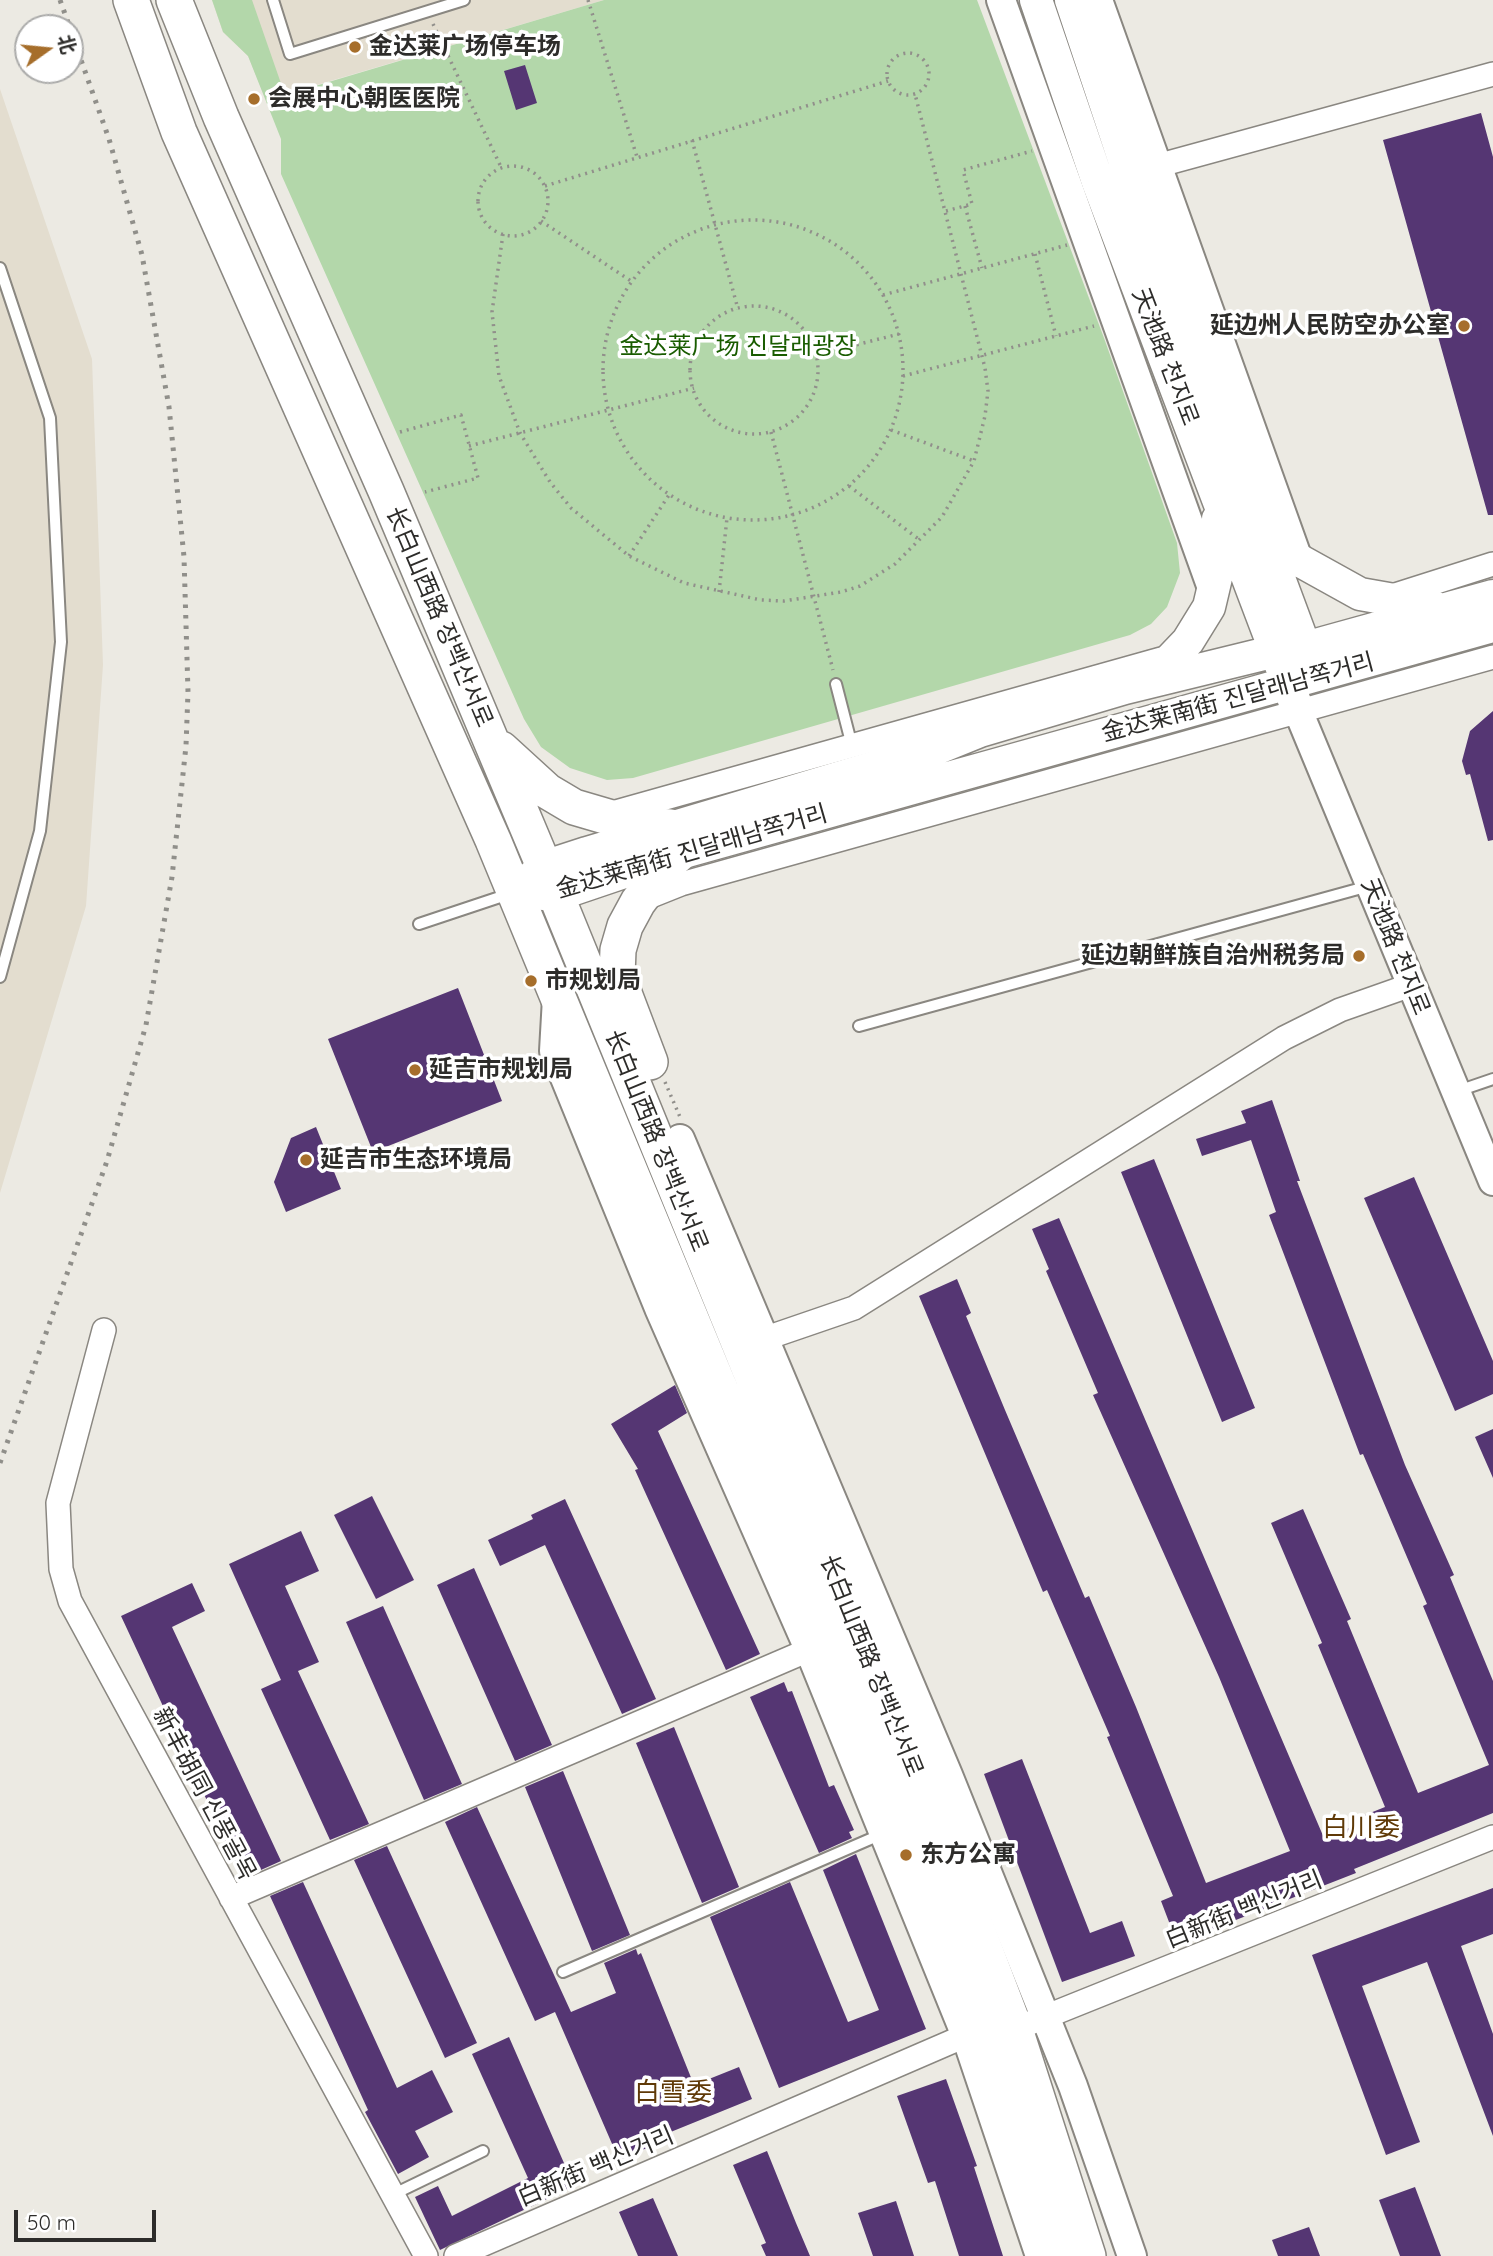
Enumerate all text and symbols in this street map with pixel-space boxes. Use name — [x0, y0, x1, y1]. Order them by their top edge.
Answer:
north arrow — [14, 14, 84, 84]
text: 北 — [53, 32, 81, 56]
place label: 金达莱广场停车场 — [369, 33, 561, 61]
marker: 金达莱广场停车场 — [347, 39, 363, 55]
place label: 会展中心朝医医院 — [268, 85, 460, 113]
marker: 会展中心朝医医院 — [246, 91, 262, 107]
street label: 天池路 천지로 — [1126, 284, 1204, 430]
place label: 延边州人民防空办公室 — [1210, 312, 1450, 340]
marker: 延边州人民防空办公室 — [1456, 318, 1472, 334]
park label: 金达莱广场 진달래광장 — [620, 333, 856, 361]
street label: 长白山西路 장백산서로 — [379, 502, 499, 732]
street label: 金达莱南街 진달래남쪽거리 — [1099, 648, 1377, 748]
street label: 金达莱南街 진달래남쪽거리 — [553, 799, 831, 905]
street label: 天池路 천지로 — [1355, 874, 1435, 1020]
place label: 延边朝鲜族自治州税务局 — [1081, 942, 1345, 970]
marker: 延边朝鲜族自治州税务局 — [1351, 948, 1367, 964]
place label: 市规划局 — [545, 967, 641, 995]
marker: 市规划局 — [523, 973, 539, 989]
street label: 长白山西路 장백산서로 — [598, 1026, 714, 1256]
place label: 延吉市规划局 — [429, 1056, 573, 1084]
marker: 延吉市规划局 — [407, 1062, 423, 1078]
place label: 延吉市生态环境局 — [320, 1146, 512, 1174]
marker: 延吉市生态环境局 — [298, 1152, 314, 1168]
street label: 长白山西路 장백산서로 — [813, 1551, 929, 1781]
street label: 新丰胡同 신풍골목 — [146, 1703, 262, 1885]
district label: 白川委 — [1322, 1812, 1400, 1844]
place label: 东方公寓 — [920, 1841, 1016, 1869]
marker: 东方公寓 — [898, 1847, 914, 1863]
street label: 白新街 백신거리 — [1161, 1865, 1327, 1955]
district label: 白雪委 — [634, 2077, 712, 2109]
street label: 白新街 백신거리 — [514, 2121, 678, 2213]
scale bar — [18, 2196, 159, 2240]
text: 50 m — [27, 2209, 76, 2235]

